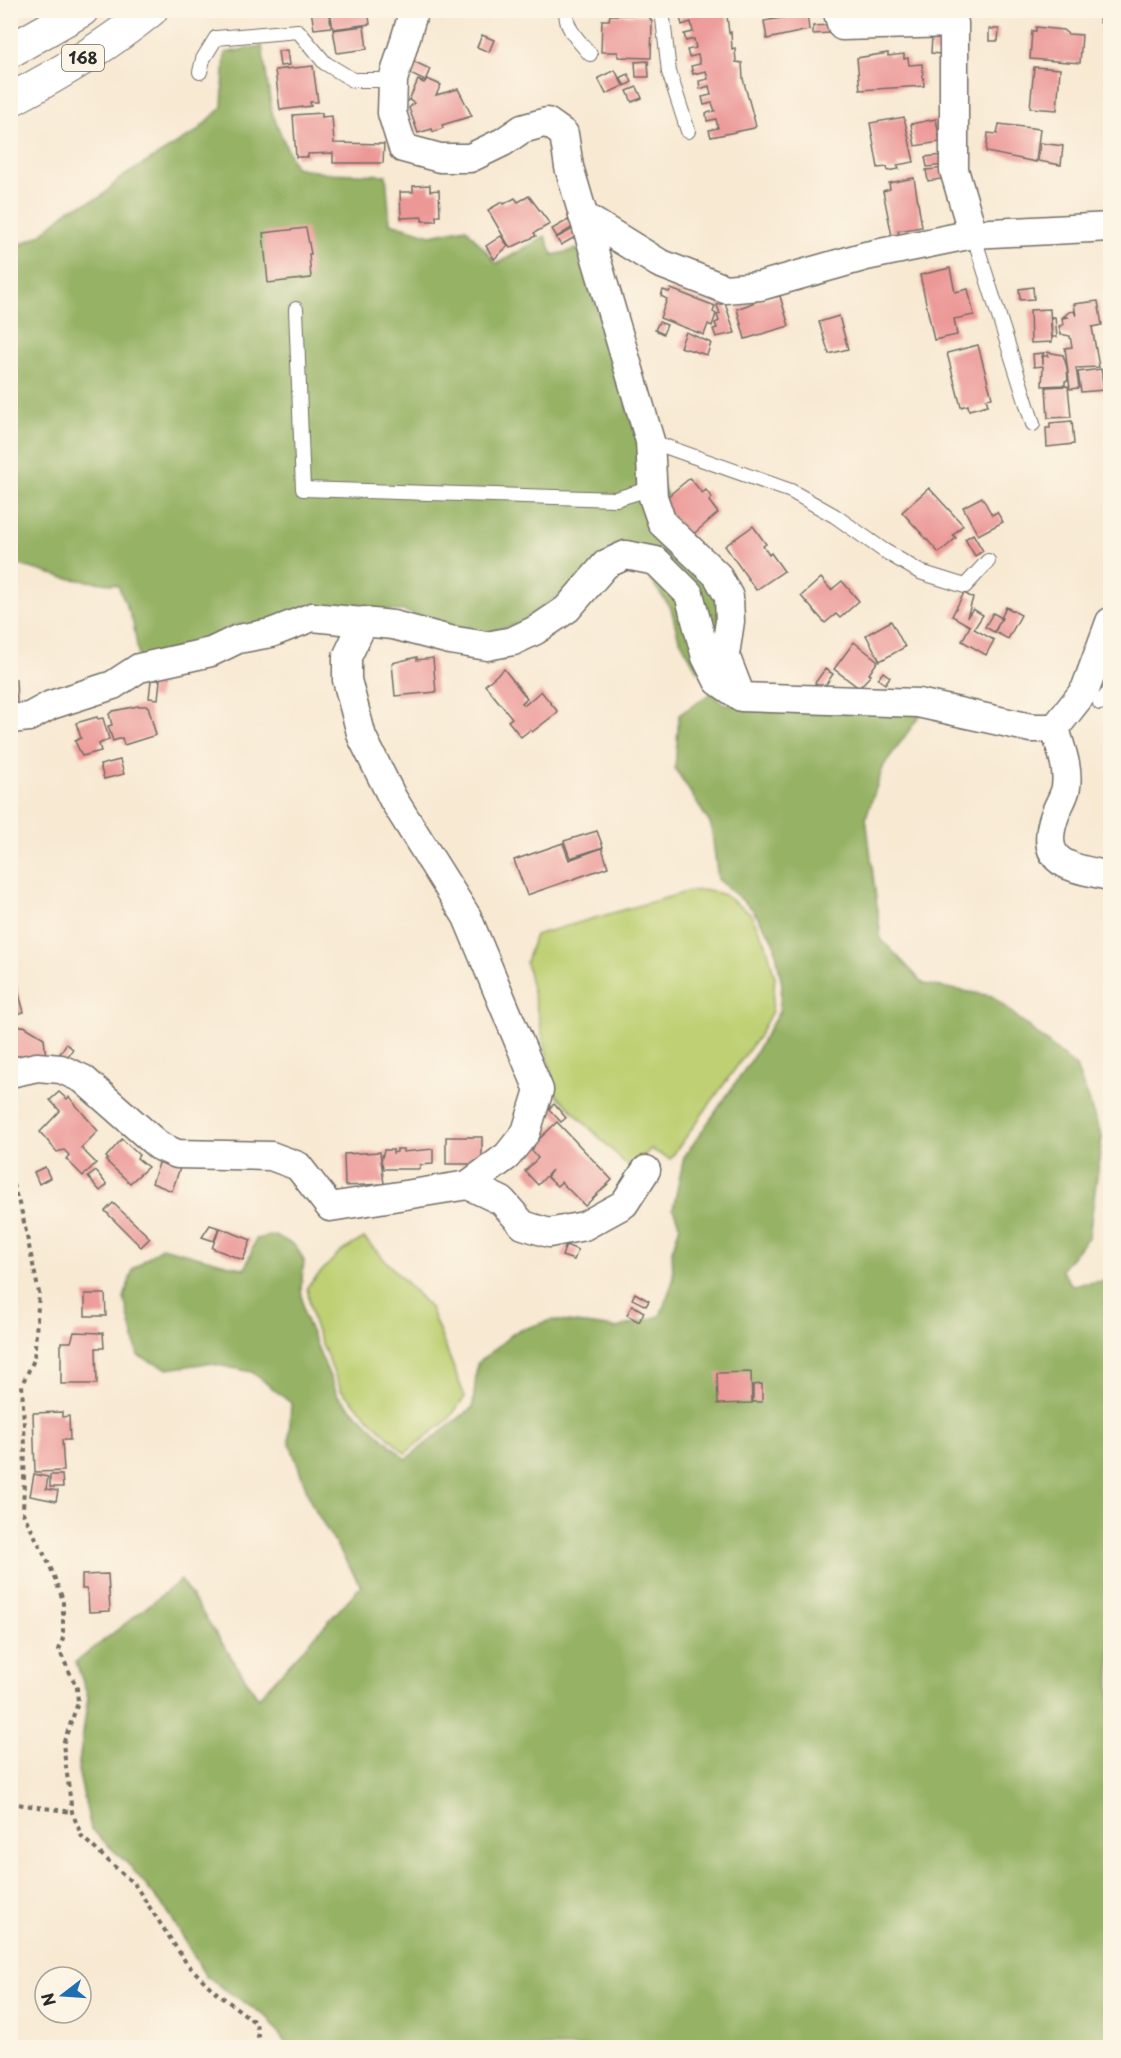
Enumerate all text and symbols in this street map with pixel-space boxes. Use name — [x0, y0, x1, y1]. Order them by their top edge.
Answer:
road number: 168 — [62, 45, 104, 71]
north arrow — [33, 1965, 93, 2025]
text: N — [34, 1990, 61, 2009]

